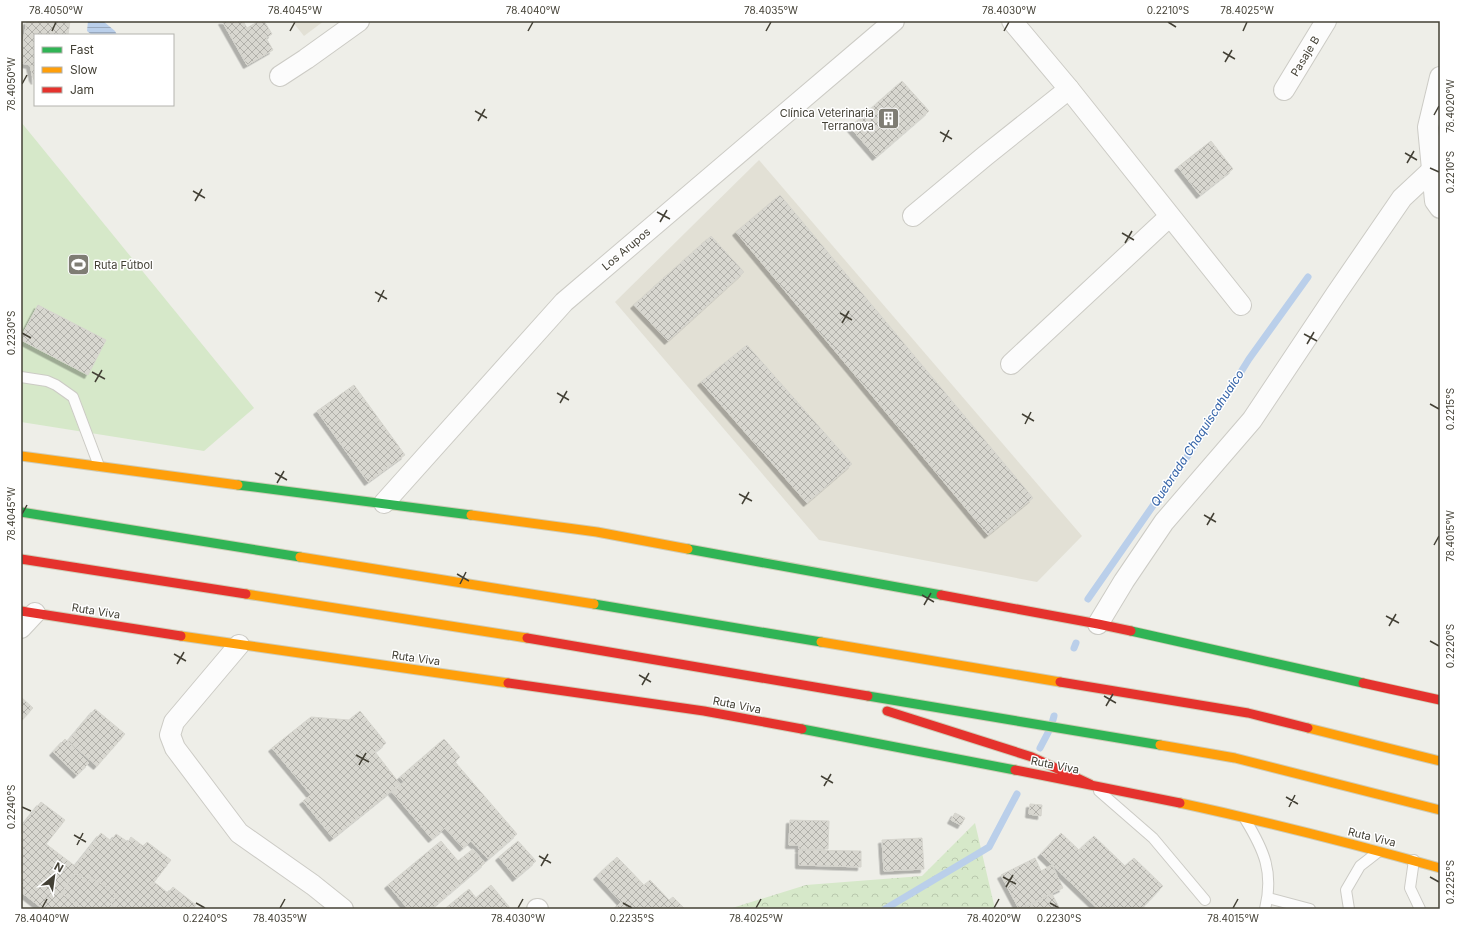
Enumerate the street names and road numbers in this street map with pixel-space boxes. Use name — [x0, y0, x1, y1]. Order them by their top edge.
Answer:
street label: Pasaje B — [1288, 33, 1322, 79]
street label: Los Arupos — [599, 225, 653, 273]
street label: Ruta Viva — [71, 600, 121, 622]
street label: Ruta Viva — [391, 648, 441, 668]
street label: Ruta Viva — [712, 693, 762, 717]
street label: Ruta Viva — [1030, 753, 1080, 777]
street label: Ruta Viva — [1346, 824, 1398, 850]

